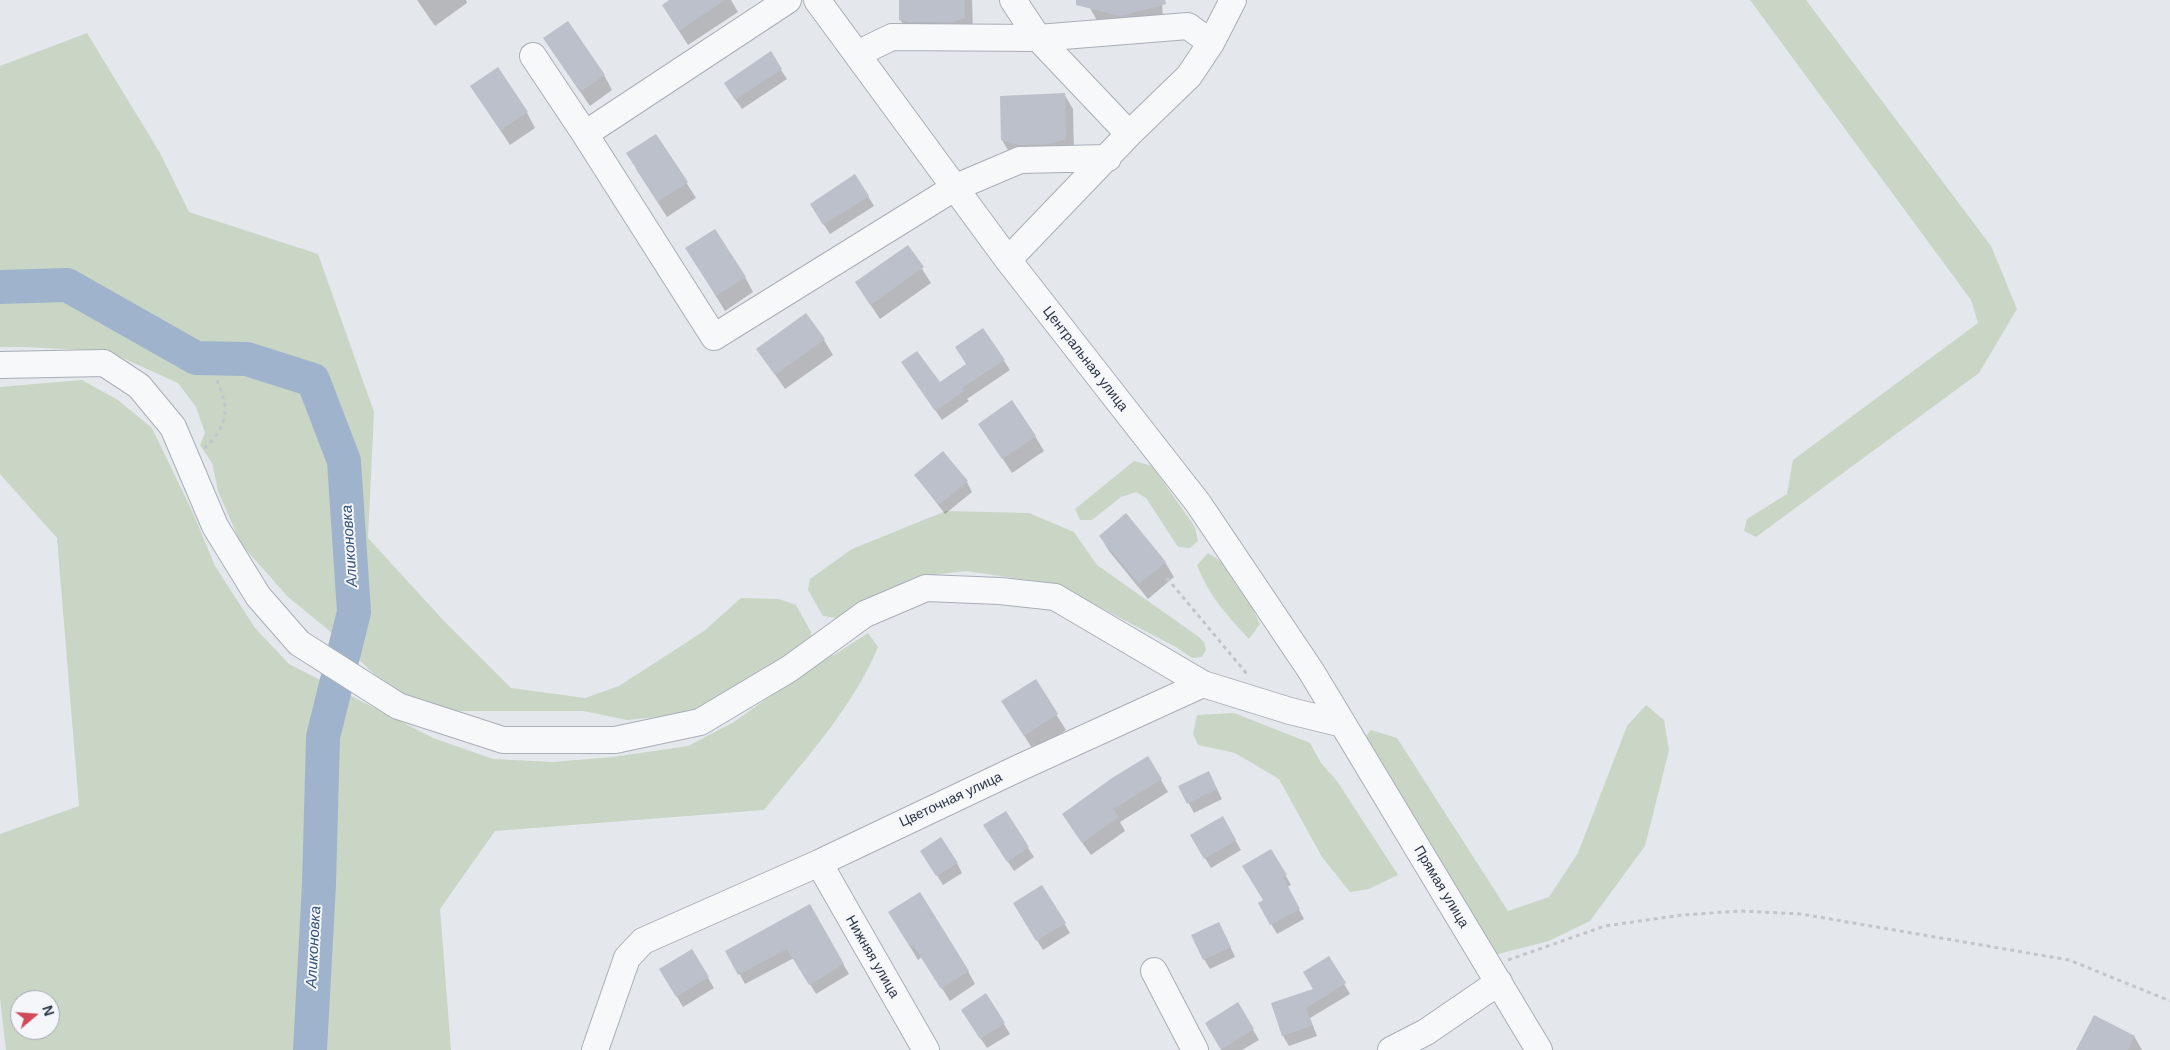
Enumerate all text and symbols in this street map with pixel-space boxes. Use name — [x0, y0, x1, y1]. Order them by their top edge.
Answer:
street label: Центральная улица — [1039, 303, 1131, 415]
water label: Аликоновка — [338, 504, 362, 588]
street label: Цветочная улица — [897, 769, 1005, 831]
street label: Прямая улица — [1410, 843, 1472, 931]
water label: Аликоновка — [303, 906, 325, 988]
street label: Нижняя улица — [842, 913, 902, 1001]
north arrow — [10, 990, 60, 1040]
text: N — [39, 1003, 57, 1018]

